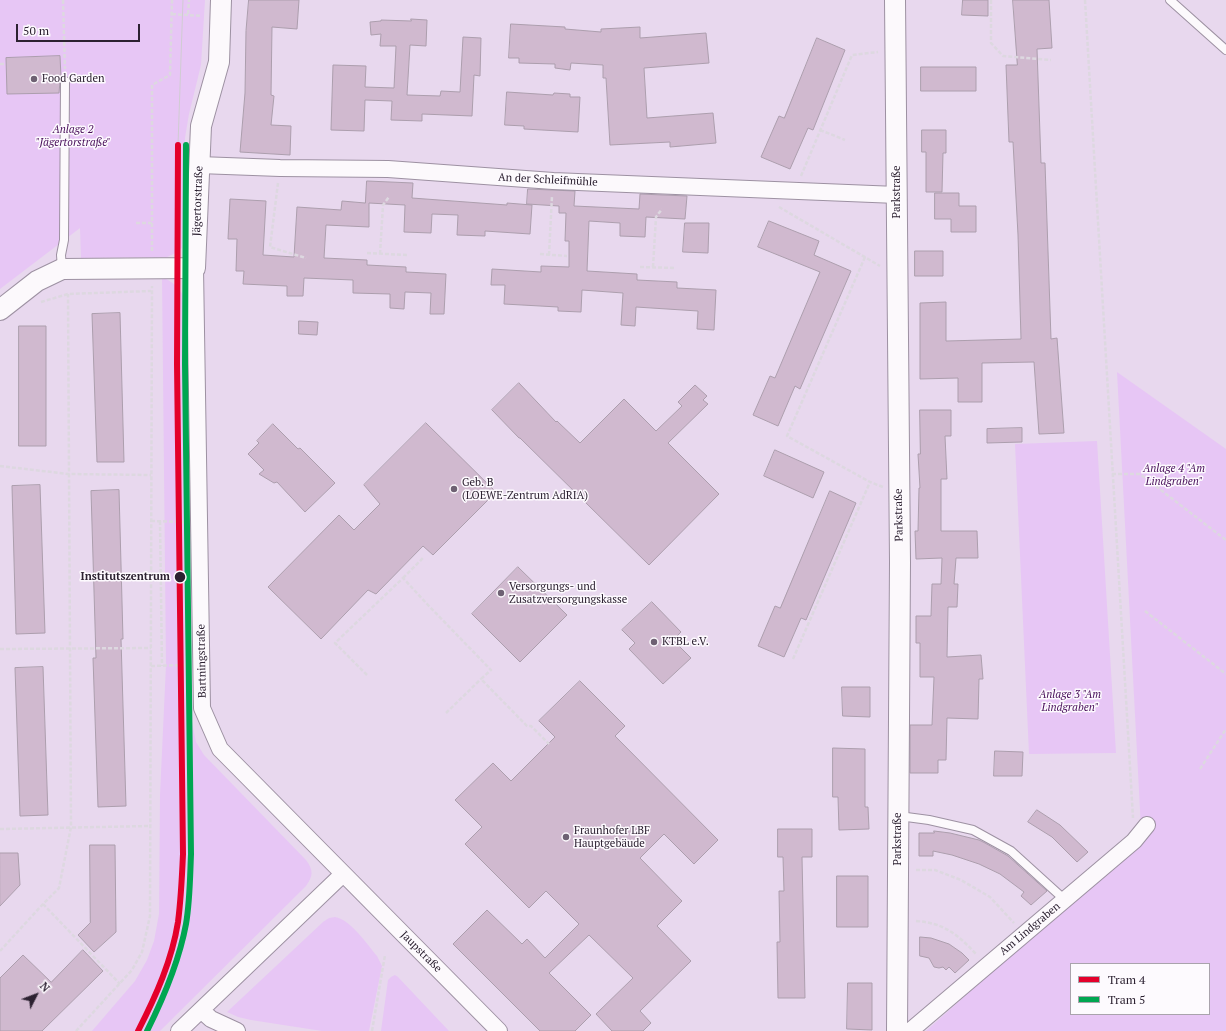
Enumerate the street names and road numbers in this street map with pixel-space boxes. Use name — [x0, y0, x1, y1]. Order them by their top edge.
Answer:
street label: Parkstraße — [890, 165, 904, 219]
street label: Jägertorstraße — [190, 166, 206, 236]
street label: An der Schleifmühle — [498, 171, 598, 189]
street label: Parkstraße — [892, 488, 906, 542]
street label: Bartningstraße — [195, 624, 209, 698]
street label: Parkstraße — [891, 812, 905, 866]
street label: Am Lindgraben — [997, 900, 1063, 958]
street label: Jaupstraße — [398, 929, 444, 975]

